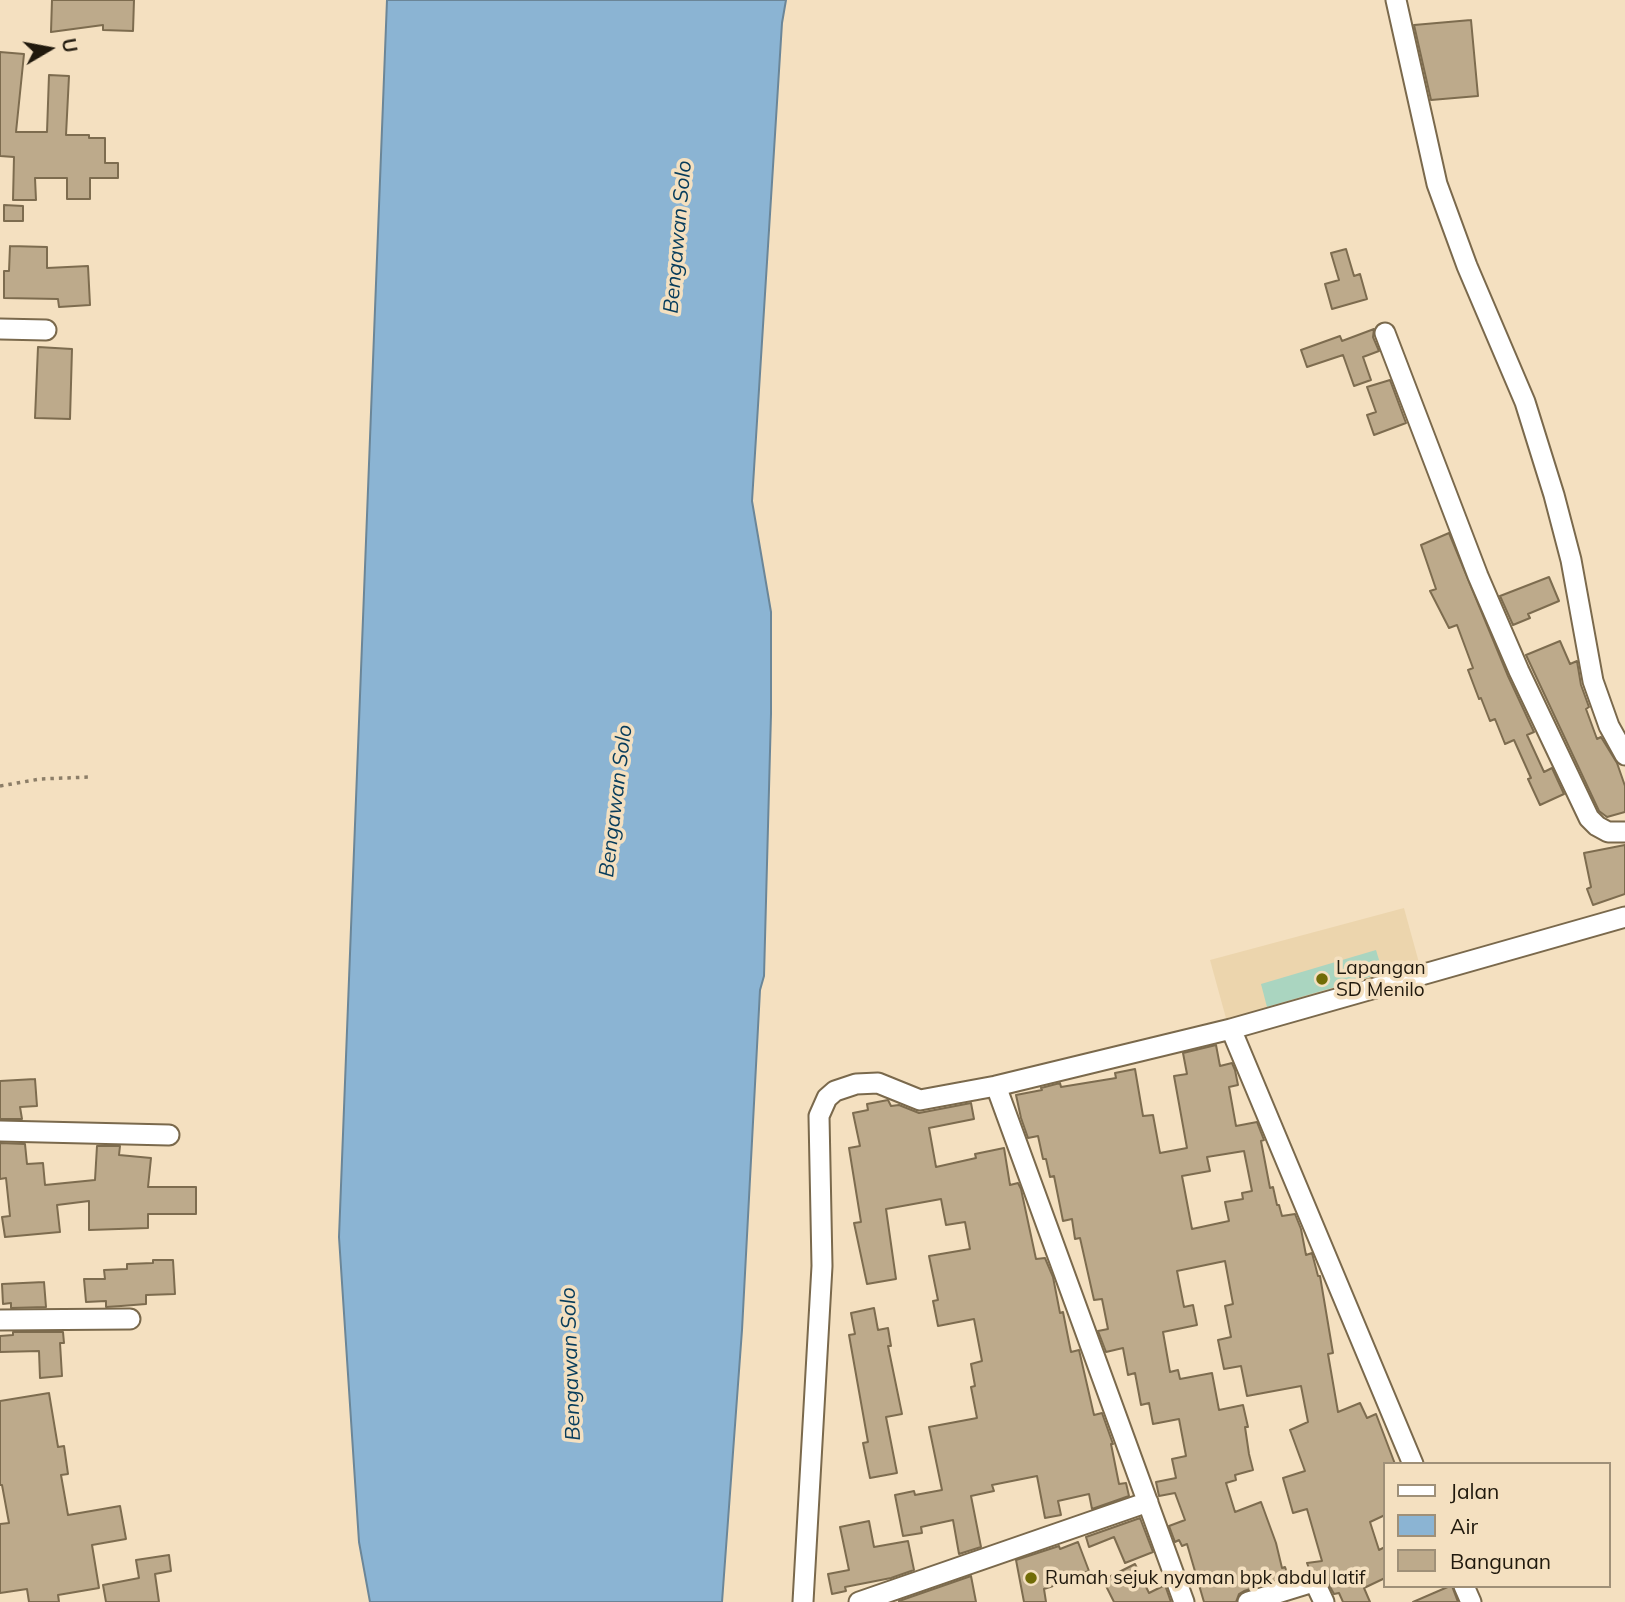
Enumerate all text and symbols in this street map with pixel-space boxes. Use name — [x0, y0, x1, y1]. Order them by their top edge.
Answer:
north arrow — [14, 14, 84, 84]
text: U — [57, 36, 83, 54]
water label: Bengawan Solo — [659, 159, 697, 315]
water label: Bengawan Solo — [594, 723, 638, 879]
place label: Lapangan SD Menilo — [1336, 957, 1426, 1001]
marker: Lapangan SD Menilo — [1314, 971, 1330, 987]
water label: Bengawan Solo — [556, 1287, 586, 1441]
legend — [1384, 1462, 1611, 1588]
text: Jalan — [1450, 1478, 1499, 1504]
text: Air — [1450, 1513, 1478, 1539]
text: Bangunan — [1450, 1548, 1551, 1574]
place label: Rumah sejuk nyaman bpk abdul latif — [1045, 1567, 1365, 1589]
marker: Rumah sejuk nyaman bpk abdul latif — [1023, 1570, 1039, 1586]

